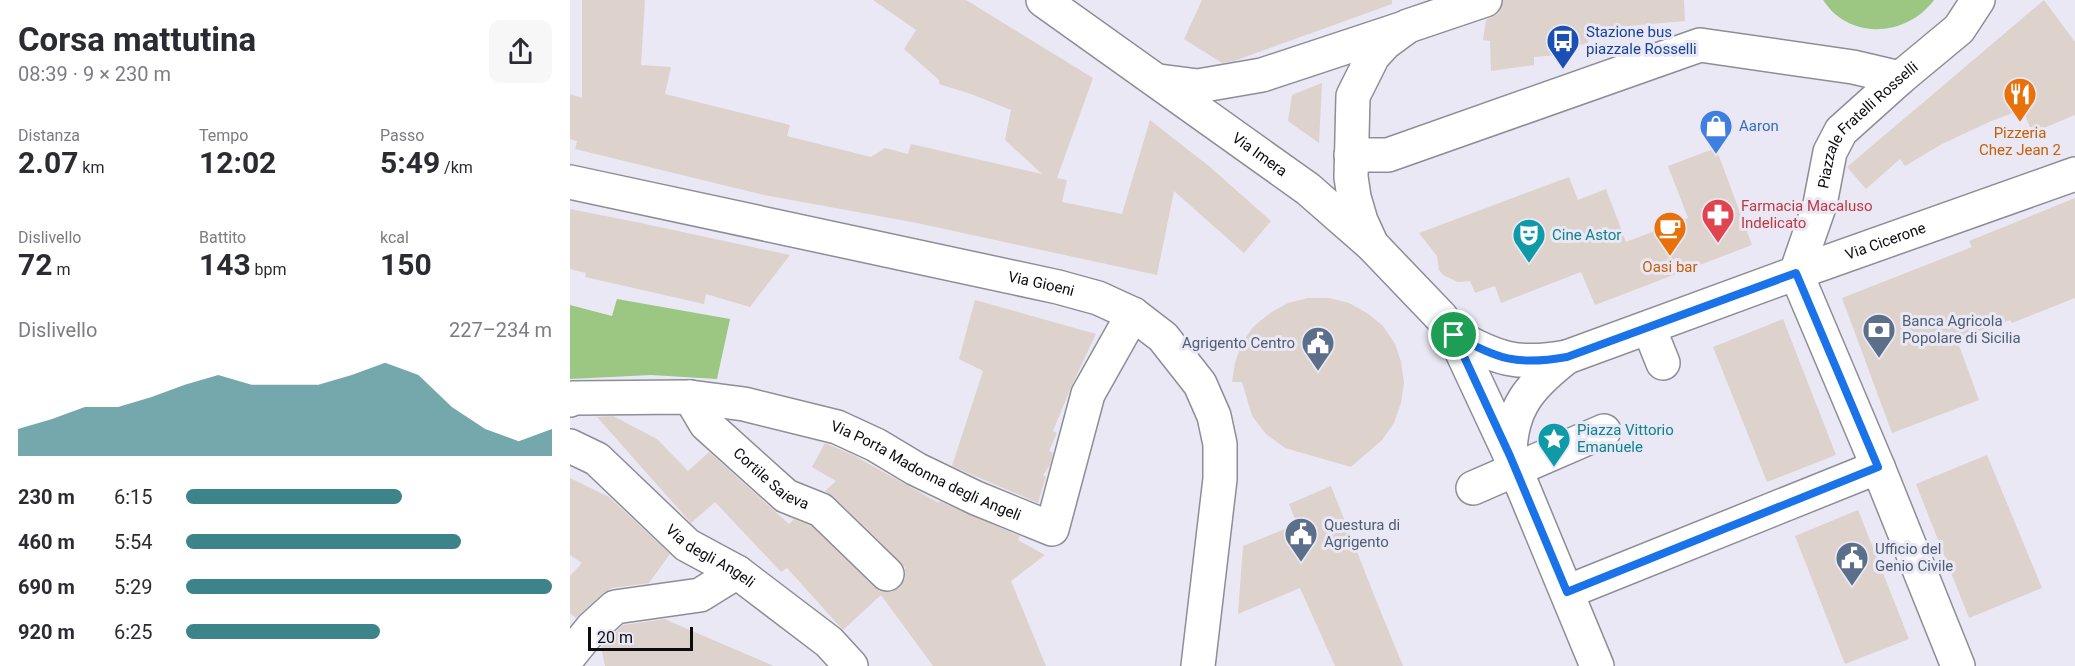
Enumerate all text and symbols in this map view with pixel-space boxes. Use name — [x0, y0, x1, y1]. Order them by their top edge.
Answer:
text: Corsa mattutina — [18, 20, 256, 59]
button: share — [489, 20, 552, 83]
bus stop icon: Stazione bus piazzale Rosselli — [1545, 23, 1581, 70]
place label: Stazione bus piazzale Rosselli — [1586, 23, 1697, 58]
street label: Piazzale Fratelli Rosselli — [1814, 58, 1922, 190]
text: 08:39 · 9 × 230 m — [18, 62, 171, 86]
restaurant icon: Pizzeria Chez Jean 2 — [2002, 76, 2038, 123]
shop icon: Aaron — [1698, 108, 1734, 155]
place label: Aaron — [1739, 117, 1779, 135]
place label: Pizzeria Chez Jean 2 — [1979, 124, 2061, 159]
text: Distanza — [18, 126, 80, 145]
text: Tempo — [199, 126, 248, 145]
text: Passo — [380, 126, 424, 145]
street label: Via Imera — [1229, 129, 1291, 180]
text: 2.07 — [18, 145, 78, 180]
text: 12:02 — [199, 145, 276, 180]
text: 5:49 — [380, 145, 440, 180]
text: km — [78, 158, 104, 177]
text: /km — [440, 158, 473, 177]
pharmacy icon: Farmacia Macaluso Indelicato — [1700, 197, 1736, 244]
place label: Farmacia Macaluso Indelicato — [1741, 197, 1872, 232]
cafe icon: Oasi bar — [1652, 210, 1688, 257]
theatre icon: Cine Astor — [1511, 217, 1547, 264]
street label: Via Cicerone — [1843, 219, 1928, 264]
place label: Cine Astor — [1552, 226, 1621, 244]
text: Dislivello — [18, 228, 81, 247]
text: Battito — [199, 228, 246, 247]
text: kcal — [380, 228, 409, 247]
text: 72 — [18, 247, 52, 282]
text: 143 — [199, 247, 251, 282]
text: 150 — [380, 247, 432, 282]
place label: Oasi bar — [1642, 258, 1698, 276]
text: m — [52, 260, 70, 279]
text: bpm — [251, 260, 287, 279]
street label: Via Gioeni — [1006, 267, 1076, 300]
pin — [1428, 309, 1479, 360]
bank icon: Banca Agricola Popolare di Sicilia — [1861, 312, 1897, 359]
place label: Banca Agricola Popolare di Sicilia — [1902, 312, 2021, 347]
text: Dislivello — [18, 318, 97, 342]
text: 227–234 m — [449, 318, 552, 342]
icon: arrive — [1437, 318, 1470, 351]
public building icon: Agrigento Centro — [1300, 325, 1336, 372]
place label: Agrigento Centro — [1182, 334, 1295, 352]
street label: Via Porta Madonna degli Angeli — [829, 417, 1024, 524]
place icon: Piazza Vittorio Emanuele — [1536, 421, 1572, 468]
place label: Piazza Vittorio Emanuele — [1577, 421, 1674, 456]
street label: Cortile Saieva — [730, 444, 811, 513]
text: 230 m — [18, 485, 75, 509]
text: 6:15 — [114, 485, 153, 509]
public building icon: Questura di Agrigento — [1283, 516, 1319, 563]
place label: Questura di Agrigento — [1324, 516, 1400, 551]
street label: Via degli Angeli — [662, 521, 758, 591]
text: 460 m — [18, 530, 75, 554]
text: 5:54 — [114, 530, 153, 554]
public building icon: Ufficio del Genio Civile — [1834, 540, 1870, 587]
place label: Ufficio del Genio Civile — [1875, 540, 1953, 575]
text: 690 m — [18, 575, 75, 599]
text: 5:29 — [114, 575, 153, 599]
text: 920 m — [18, 620, 75, 644]
text: 6:25 — [114, 620, 153, 644]
scale bar — [588, 624, 693, 652]
text: 20 m — [597, 628, 633, 647]

